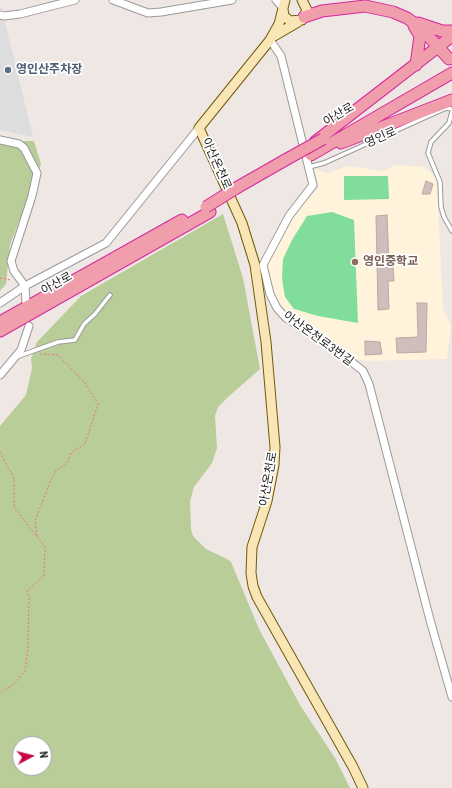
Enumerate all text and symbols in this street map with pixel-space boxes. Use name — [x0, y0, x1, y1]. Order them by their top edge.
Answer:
place label: 영인산주차장 — [16, 63, 82, 77]
marker: 영인산주차장 — [3, 65, 13, 75]
street label: 아산로 — [321, 100, 357, 130]
street label: 영인로 — [363, 125, 399, 151]
street label: 아산온천로 — [198, 136, 234, 192]
place label: 영인중학교 — [363, 255, 418, 269]
marker: 영인중학교 — [350, 257, 360, 267]
street label: 아산로 — [39, 270, 75, 298]
street label: 아산온천로3번길 — [280, 309, 356, 369]
street label: 아산온천로 — [257, 451, 281, 507]
north arrow — [12, 736, 52, 776]
text: N — [37, 750, 50, 759]

